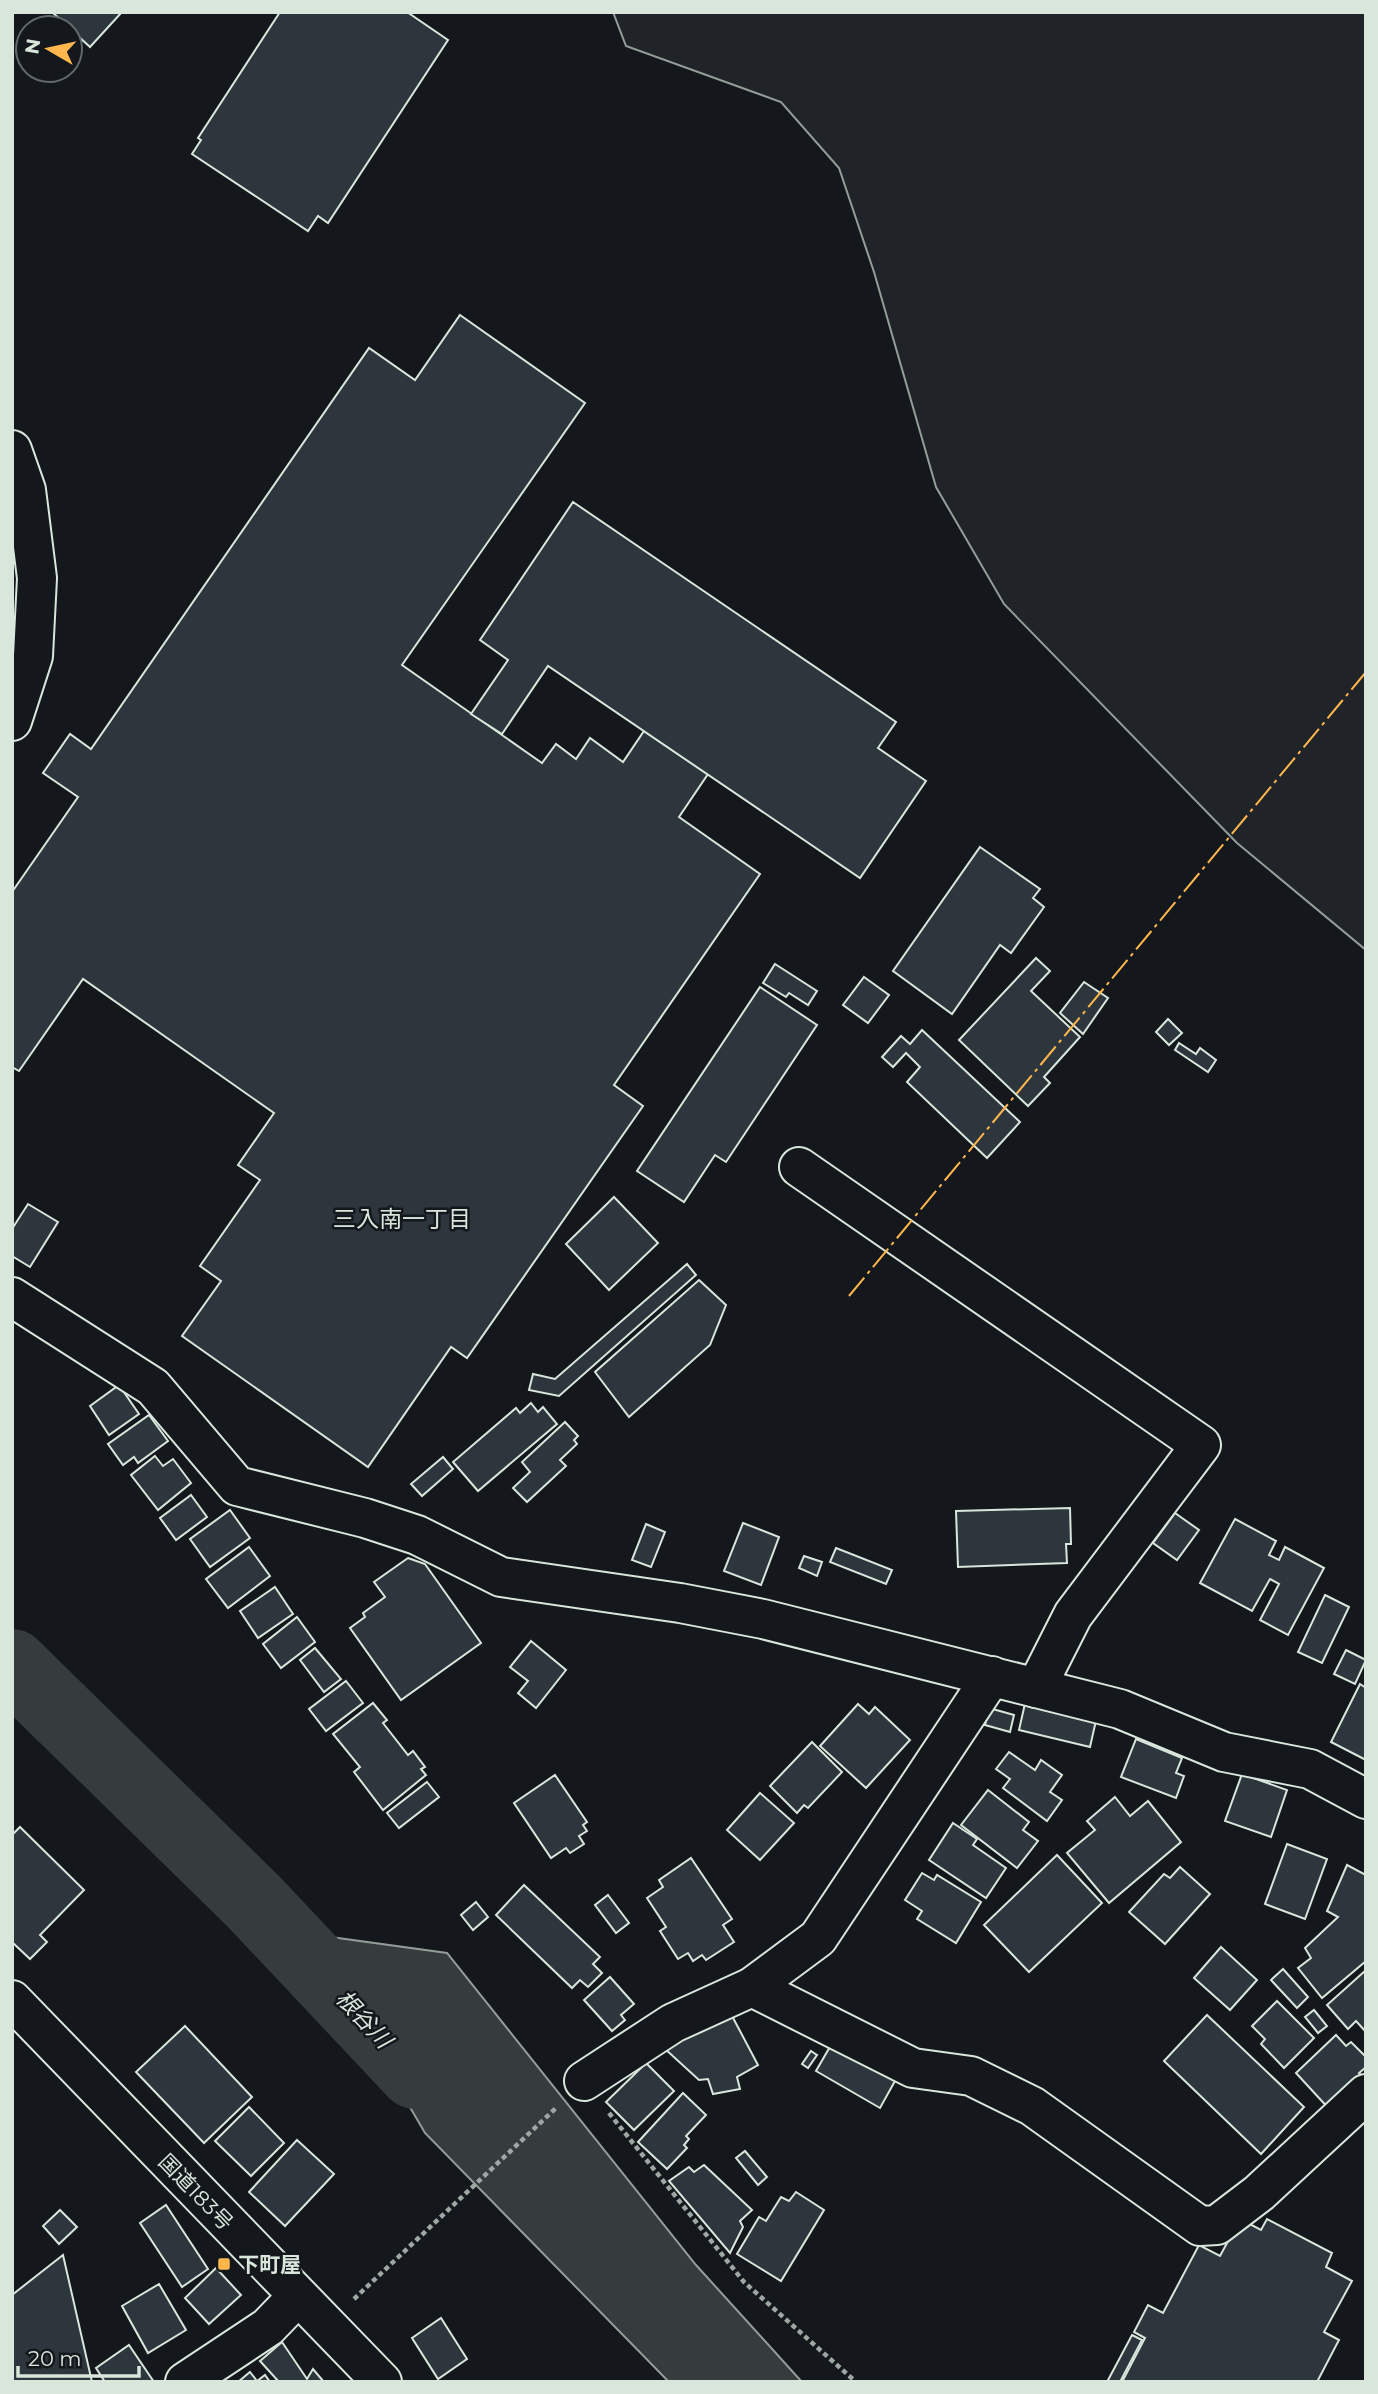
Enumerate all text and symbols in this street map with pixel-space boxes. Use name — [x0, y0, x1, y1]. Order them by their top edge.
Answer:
north arrow — [14, 14, 84, 84]
text: N — [20, 37, 45, 56]
district label: 三入南一丁目 — [333, 1205, 471, 1233]
water label: 根谷川 — [330, 1984, 400, 2056]
street label: 国道183号 — [154, 2149, 238, 2235]
place label: 下町屋 — [238, 2252, 301, 2277]
marker: 下町屋 — [216, 2256, 232, 2272]
scale bar — [18, 2334, 138, 2378]
text: 20 m — [28, 2346, 82, 2371]

